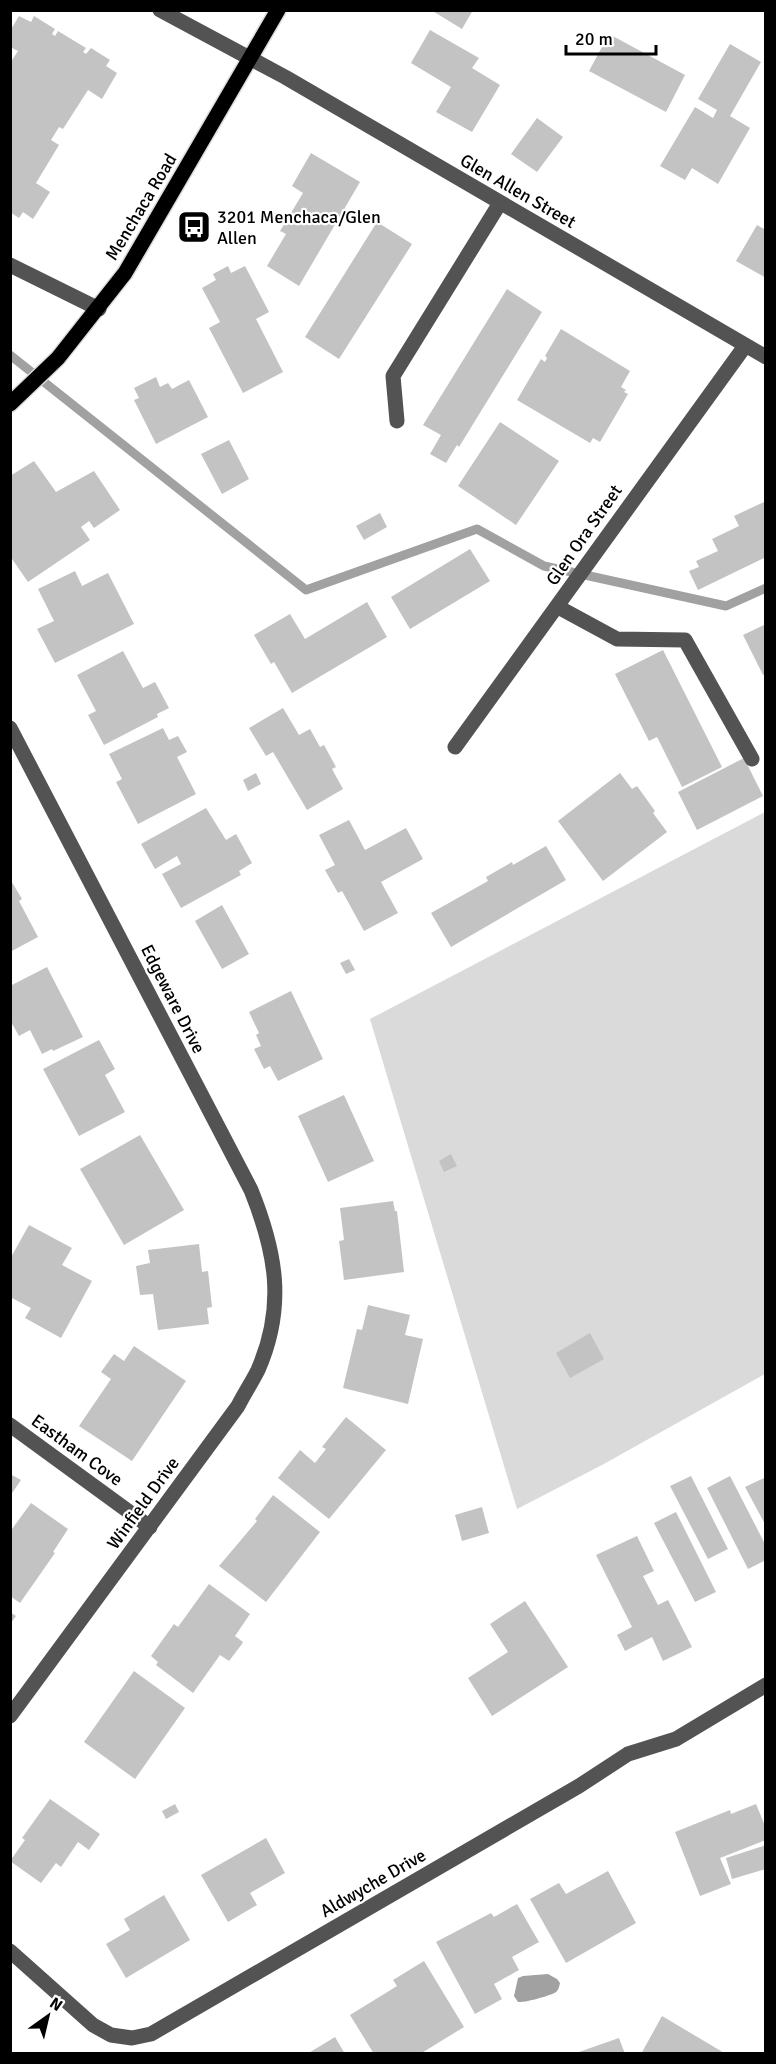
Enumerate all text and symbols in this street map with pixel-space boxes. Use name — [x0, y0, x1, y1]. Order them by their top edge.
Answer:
scale bar — [566, 18, 656, 56]
text: 20 m — [575, 28, 613, 50]
street label: Glen Allen Street — [456, 149, 580, 233]
street label: Menchaca Road — [100, 150, 182, 264]
place label: 3201 Menchaca/Glen Allen — [217, 206, 381, 249]
bus stop icon: 3201 Menchaca/Glen Allen — [176, 209, 212, 245]
street label: Glen Ora Street — [541, 480, 627, 590]
street label: Edgeware Drive — [136, 941, 210, 1057]
street label: Eastham Cove — [27, 1410, 127, 1490]
street label: Winfield Drive — [102, 1453, 184, 1553]
street label: Aldwyche Drive — [316, 1844, 430, 1922]
north arrow — [18, 1986, 78, 2046]
text: N — [46, 1993, 66, 2016]

